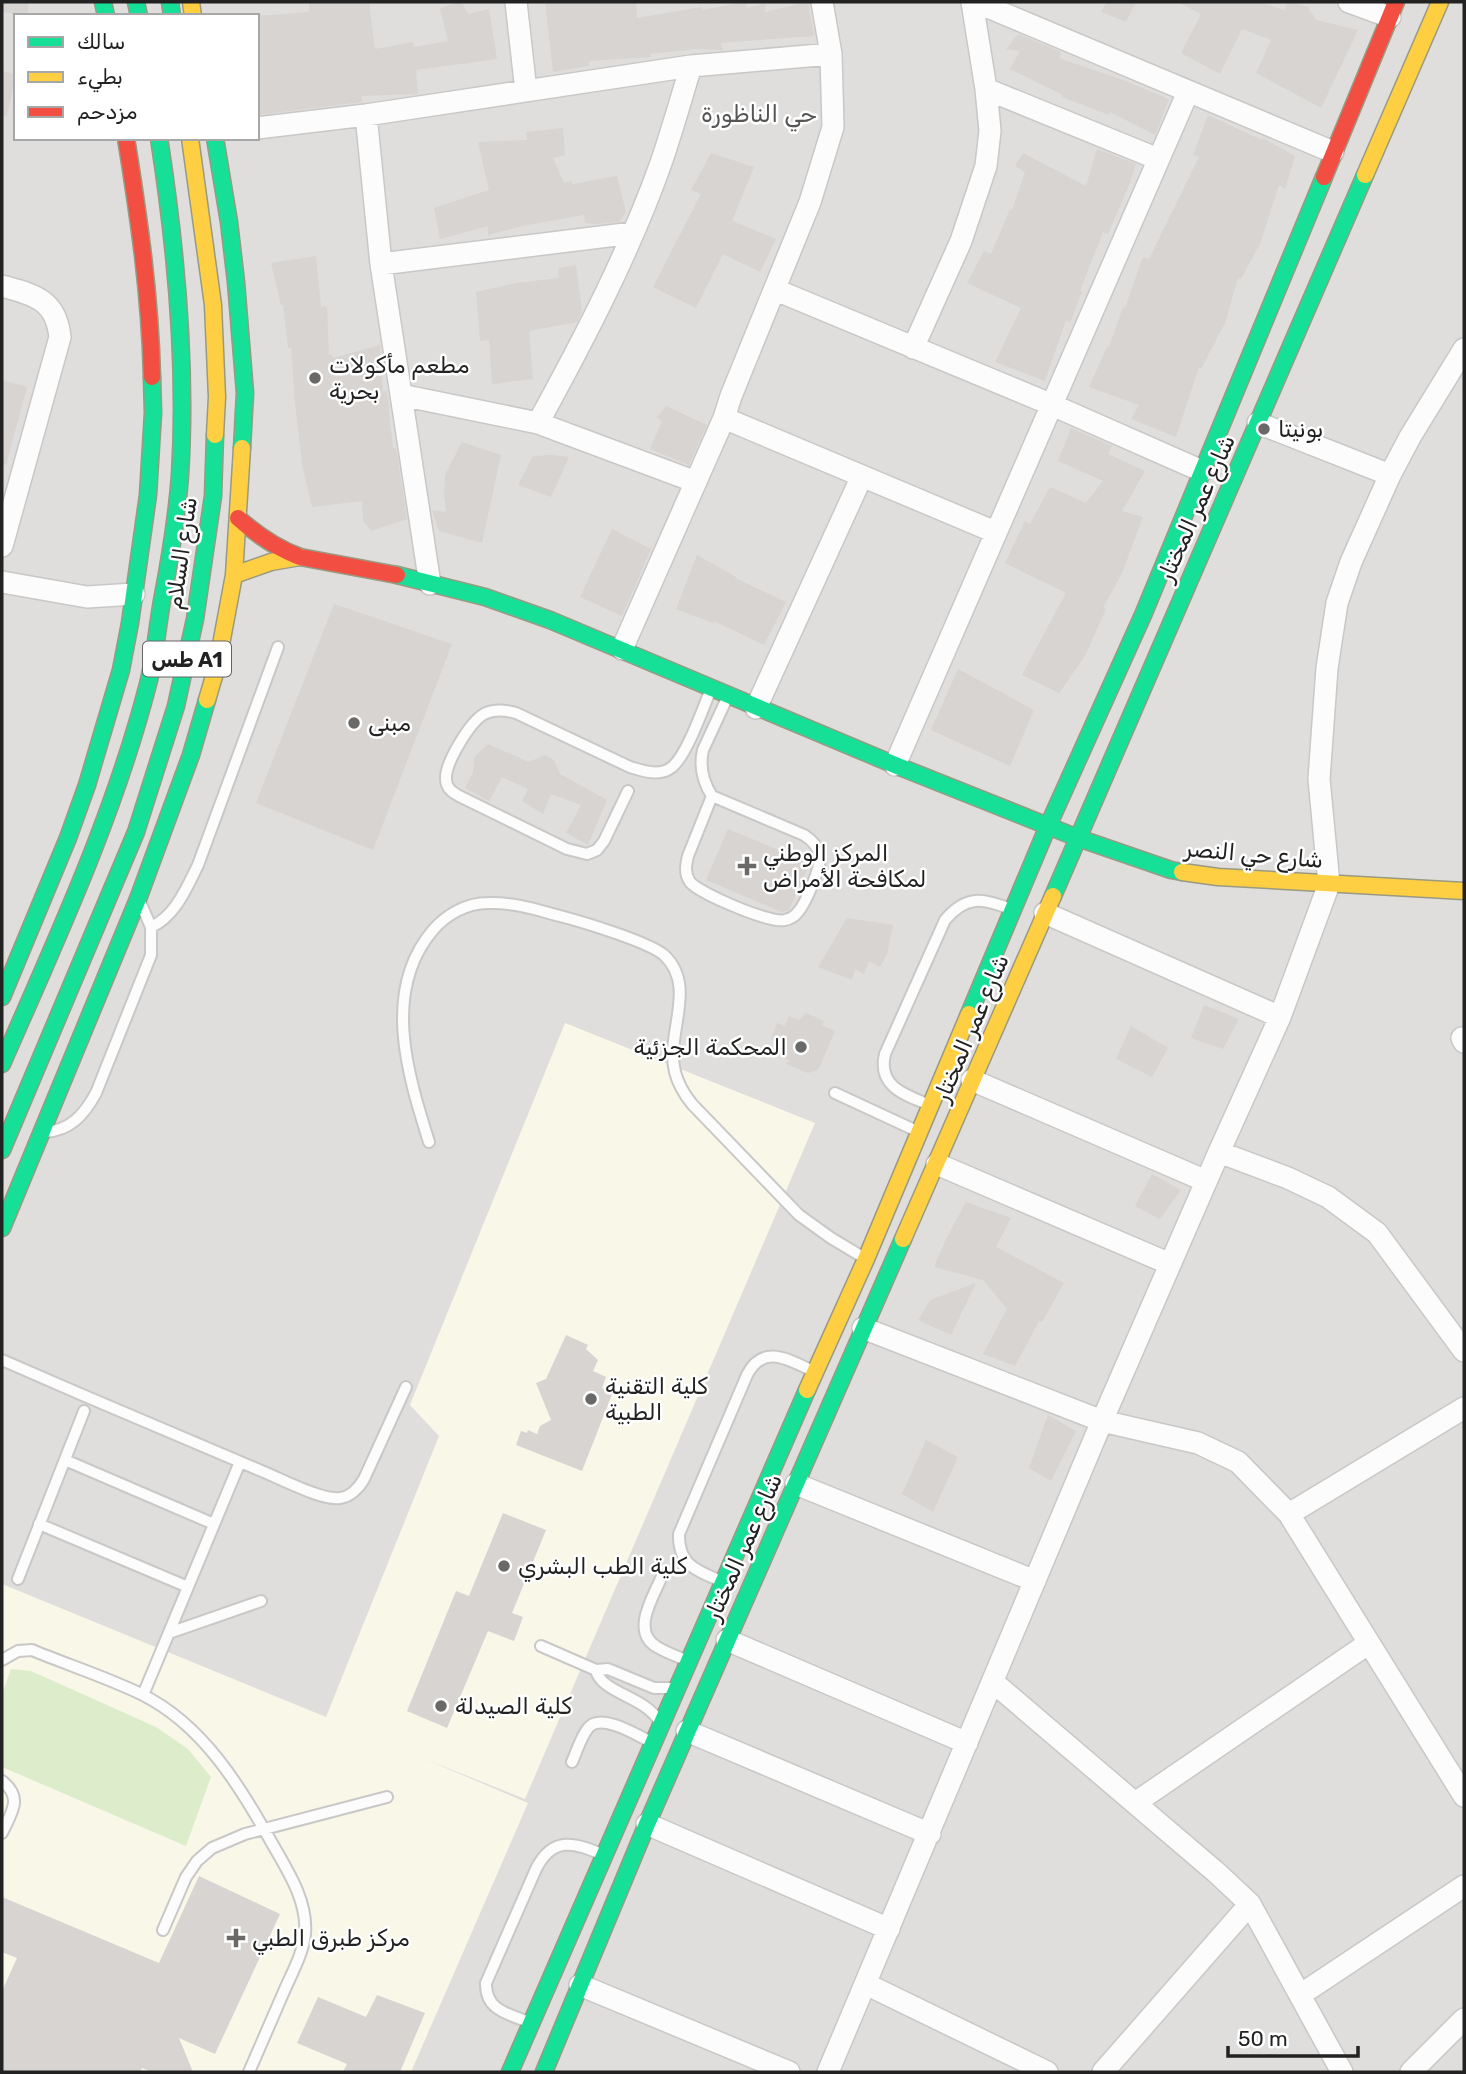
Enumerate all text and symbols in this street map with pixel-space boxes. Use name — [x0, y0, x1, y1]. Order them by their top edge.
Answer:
legend — [14, 14, 259, 140]
text: سالك — [77, 29, 125, 54]
text: بطيء — [77, 64, 123, 93]
text: مزدحم — [77, 99, 137, 126]
district label: حي الناظورة — [701, 100, 817, 132]
place label: مطعم مأكولات بحرية — [329, 351, 470, 405]
marker: مطعم مأكولات بحرية — [307, 370, 323, 386]
place label: بونيتا — [1278, 415, 1324, 443]
marker: بونيتا — [1256, 421, 1272, 437]
street label: شارع عمر المختار — [1150, 430, 1243, 588]
street label: شارع السلام — [159, 495, 205, 611]
road number: طس A1 — [143, 642, 231, 676]
place label: مبنى — [368, 709, 411, 737]
marker: مبنى — [346, 715, 362, 731]
street label: شارع حي النصر — [1181, 834, 1324, 877]
place label: المركز الوطني لمكافحة الأمراض — [763, 839, 926, 893]
marker: المركز الوطني لمكافحة الأمراض — [737, 856, 757, 876]
street label: شارع عمر المختار — [927, 950, 1017, 1109]
place label: المحكمة الجزئية — [634, 1033, 787, 1061]
marker: المحكمة الجزئية — [793, 1039, 809, 1055]
place label: كلية التقنية الطبية — [605, 1372, 708, 1426]
marker: كلية التقنية الطبية — [583, 1391, 599, 1407]
street label: شارع عمر المختار — [697, 1469, 790, 1627]
place label: كلية الطب البشري — [518, 1552, 688, 1583]
marker: كلية الطب البشري — [496, 1558, 512, 1574]
place label: كلية الصيدلة — [455, 1692, 572, 1720]
marker: كلية الصيدلة — [433, 1698, 449, 1714]
place label: مركز طبرق الطبي — [252, 1924, 410, 1955]
marker: مركز طبرق الطبي — [226, 1928, 246, 1948]
scale bar — [1228, 2014, 1358, 2058]
text: 50 m — [1238, 2026, 1288, 2051]

